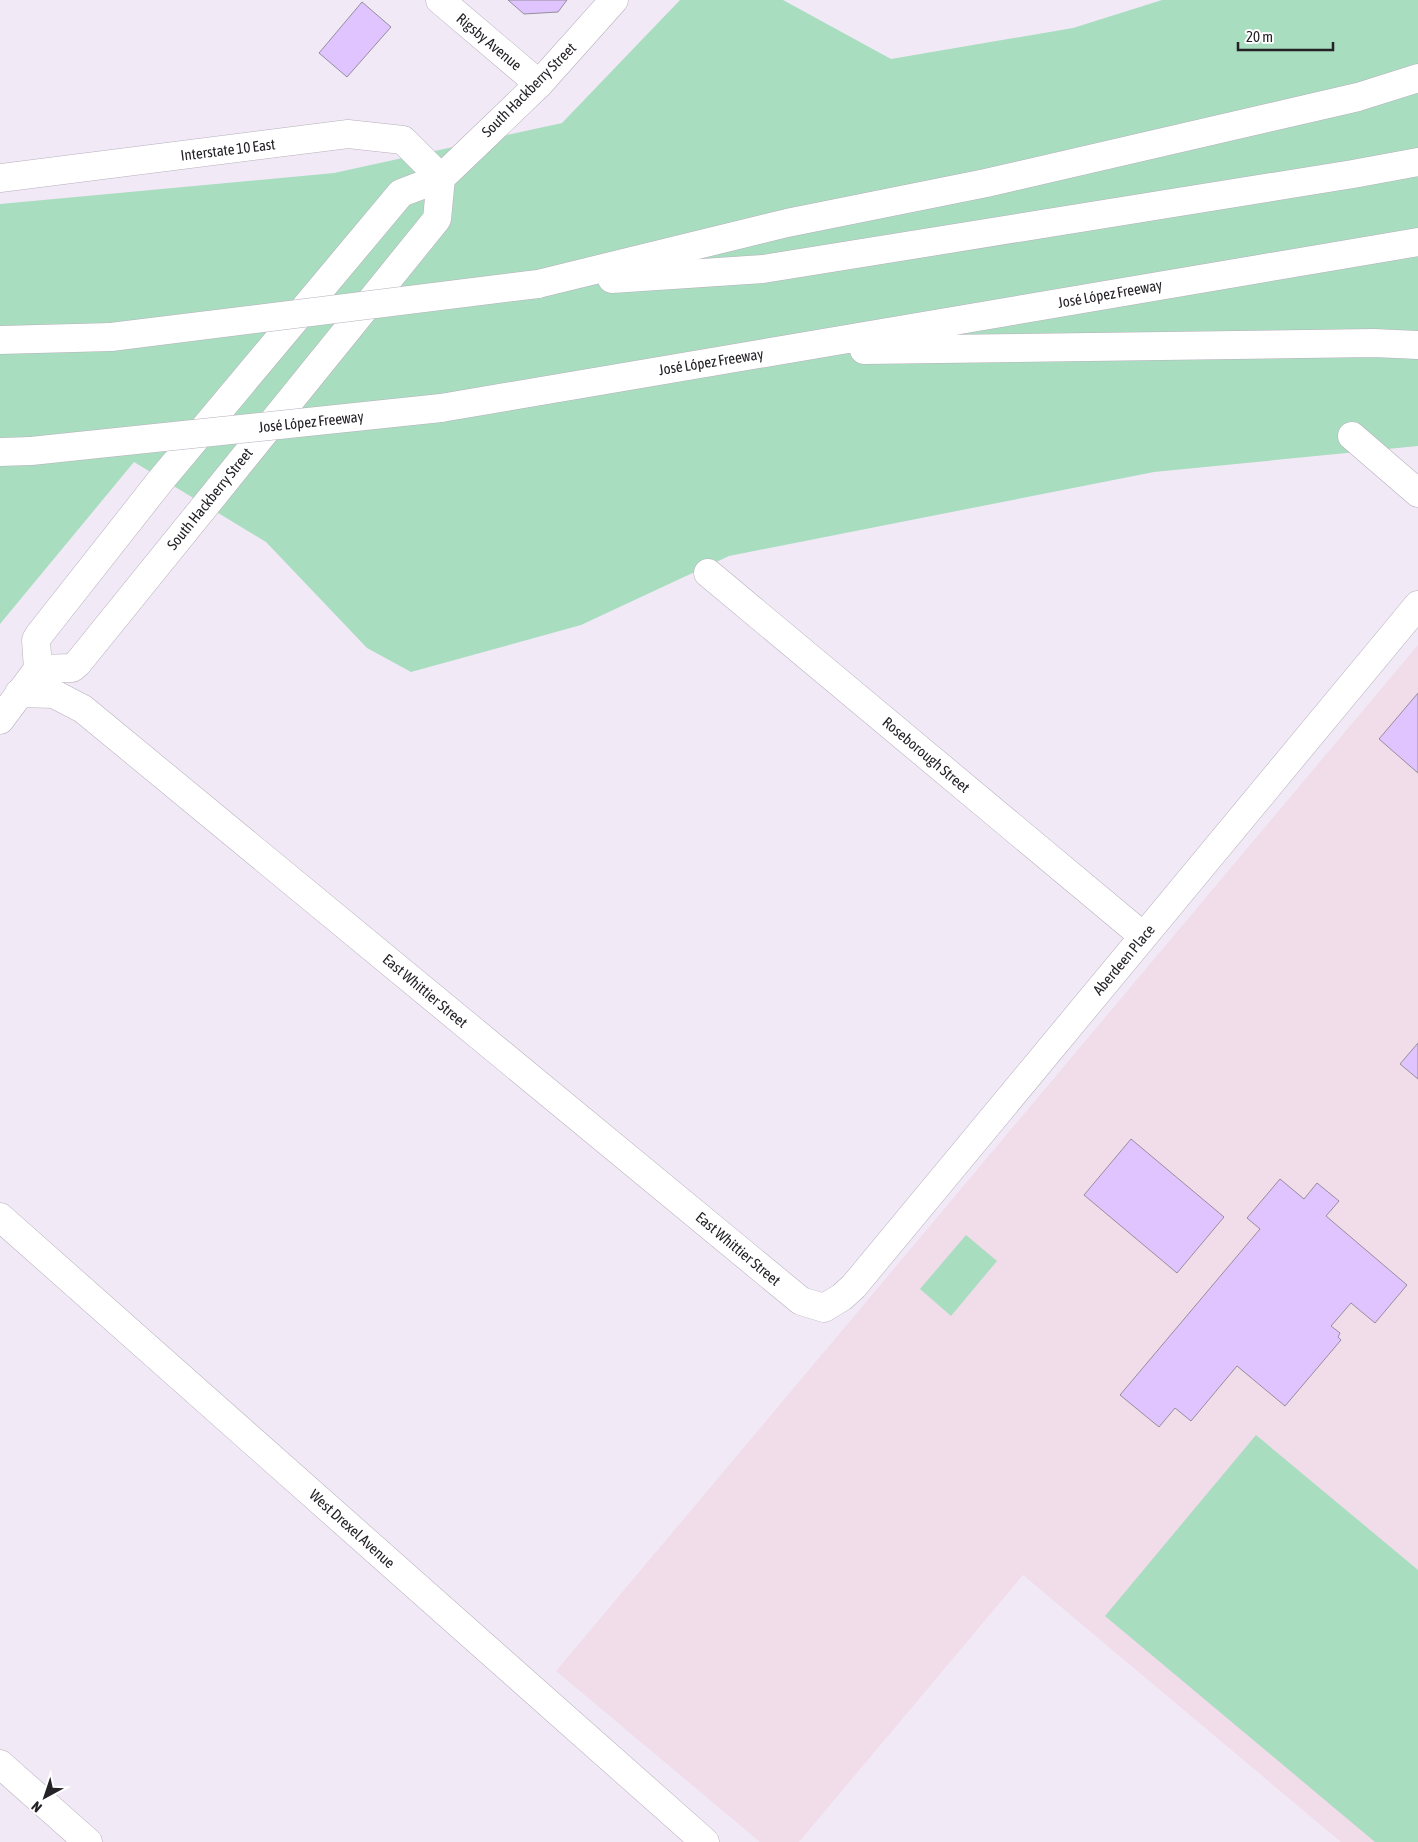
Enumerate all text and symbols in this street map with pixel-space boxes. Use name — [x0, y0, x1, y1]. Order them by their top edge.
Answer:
street label: Rigsby Avenue — [453, 10, 525, 74]
scale bar — [1238, 20, 1333, 52]
text: 20 m — [1246, 28, 1273, 45]
street label: South Hackberry Street — [478, 39, 579, 140]
street label: Interstate 10 East — [180, 135, 276, 164]
street label: José López Freeway — [1056, 276, 1163, 311]
street label: José López Freeway — [657, 345, 764, 378]
street label: José López Freeway — [257, 408, 364, 435]
street label: South Hackberry Street — [163, 444, 256, 553]
street label: Roseborough Street — [879, 713, 973, 796]
street label: Aberdeen Place — [1089, 921, 1158, 998]
street label: East Whittier Street — [380, 950, 471, 1031]
street label: East Whittier Street — [693, 1208, 784, 1289]
street label: West Drexel Avenue — [306, 1486, 399, 1571]
north arrow — [20, 1772, 70, 1822]
text: N — [28, 1798, 45, 1816]

